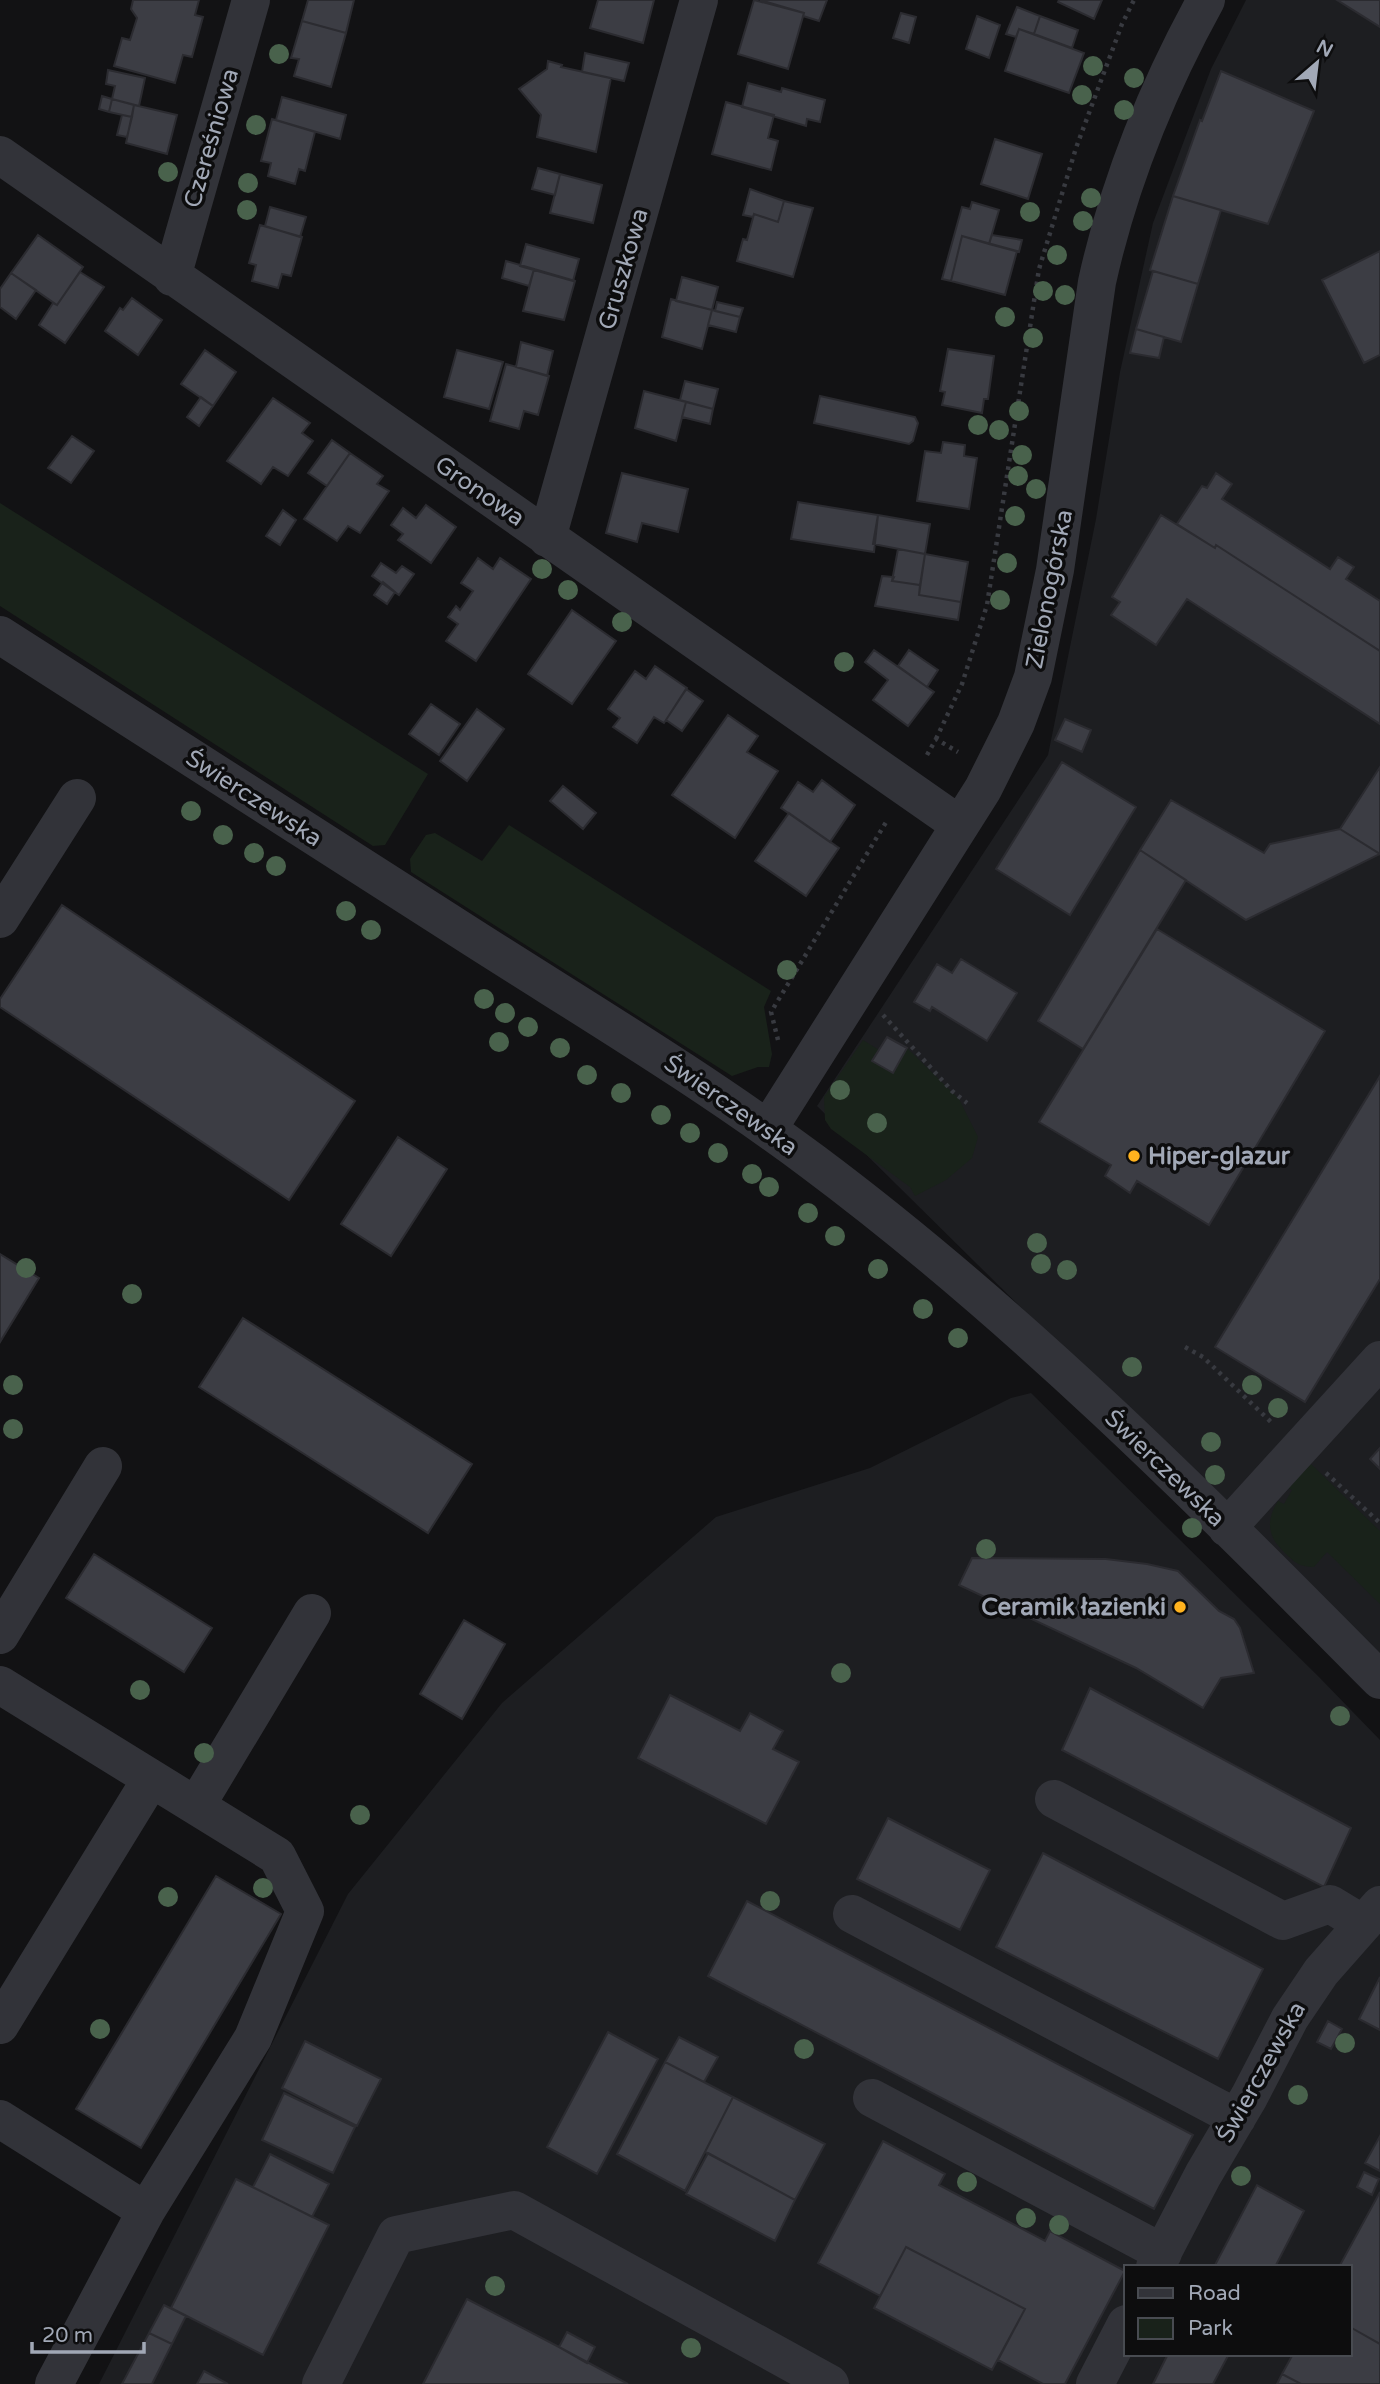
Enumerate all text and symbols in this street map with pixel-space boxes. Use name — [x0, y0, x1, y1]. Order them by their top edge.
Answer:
north arrow — [1282, 28, 1352, 98]
text: N — [1313, 36, 1336, 62]
street label: Czereśniowa — [178, 65, 245, 211]
street label: Gruszkowa — [592, 205, 655, 333]
street label: Gronowa — [429, 450, 530, 533]
street label: Zielonogórska — [1020, 507, 1079, 671]
street label: Świerczewska — [180, 743, 328, 853]
street label: Świerczewska — [658, 1048, 804, 1162]
place label: Hiper-glazur — [1148, 1142, 1291, 1171]
marker: Hiper-glazur — [1126, 1148, 1142, 1164]
street label: Świerczewska — [1098, 1403, 1232, 1533]
place label: Ceramik łazienki — [981, 1593, 1166, 1622]
marker: Ceramik łazienki — [1172, 1599, 1188, 1615]
street label: Świerczewska — [1210, 1996, 1312, 2148]
legend — [1124, 2265, 1352, 2356]
text: Road — [1188, 2281, 1241, 2306]
scale bar — [32, 2310, 144, 2354]
text: Park — [1188, 2316, 1233, 2341]
text: 20 m — [42, 2323, 93, 2348]

